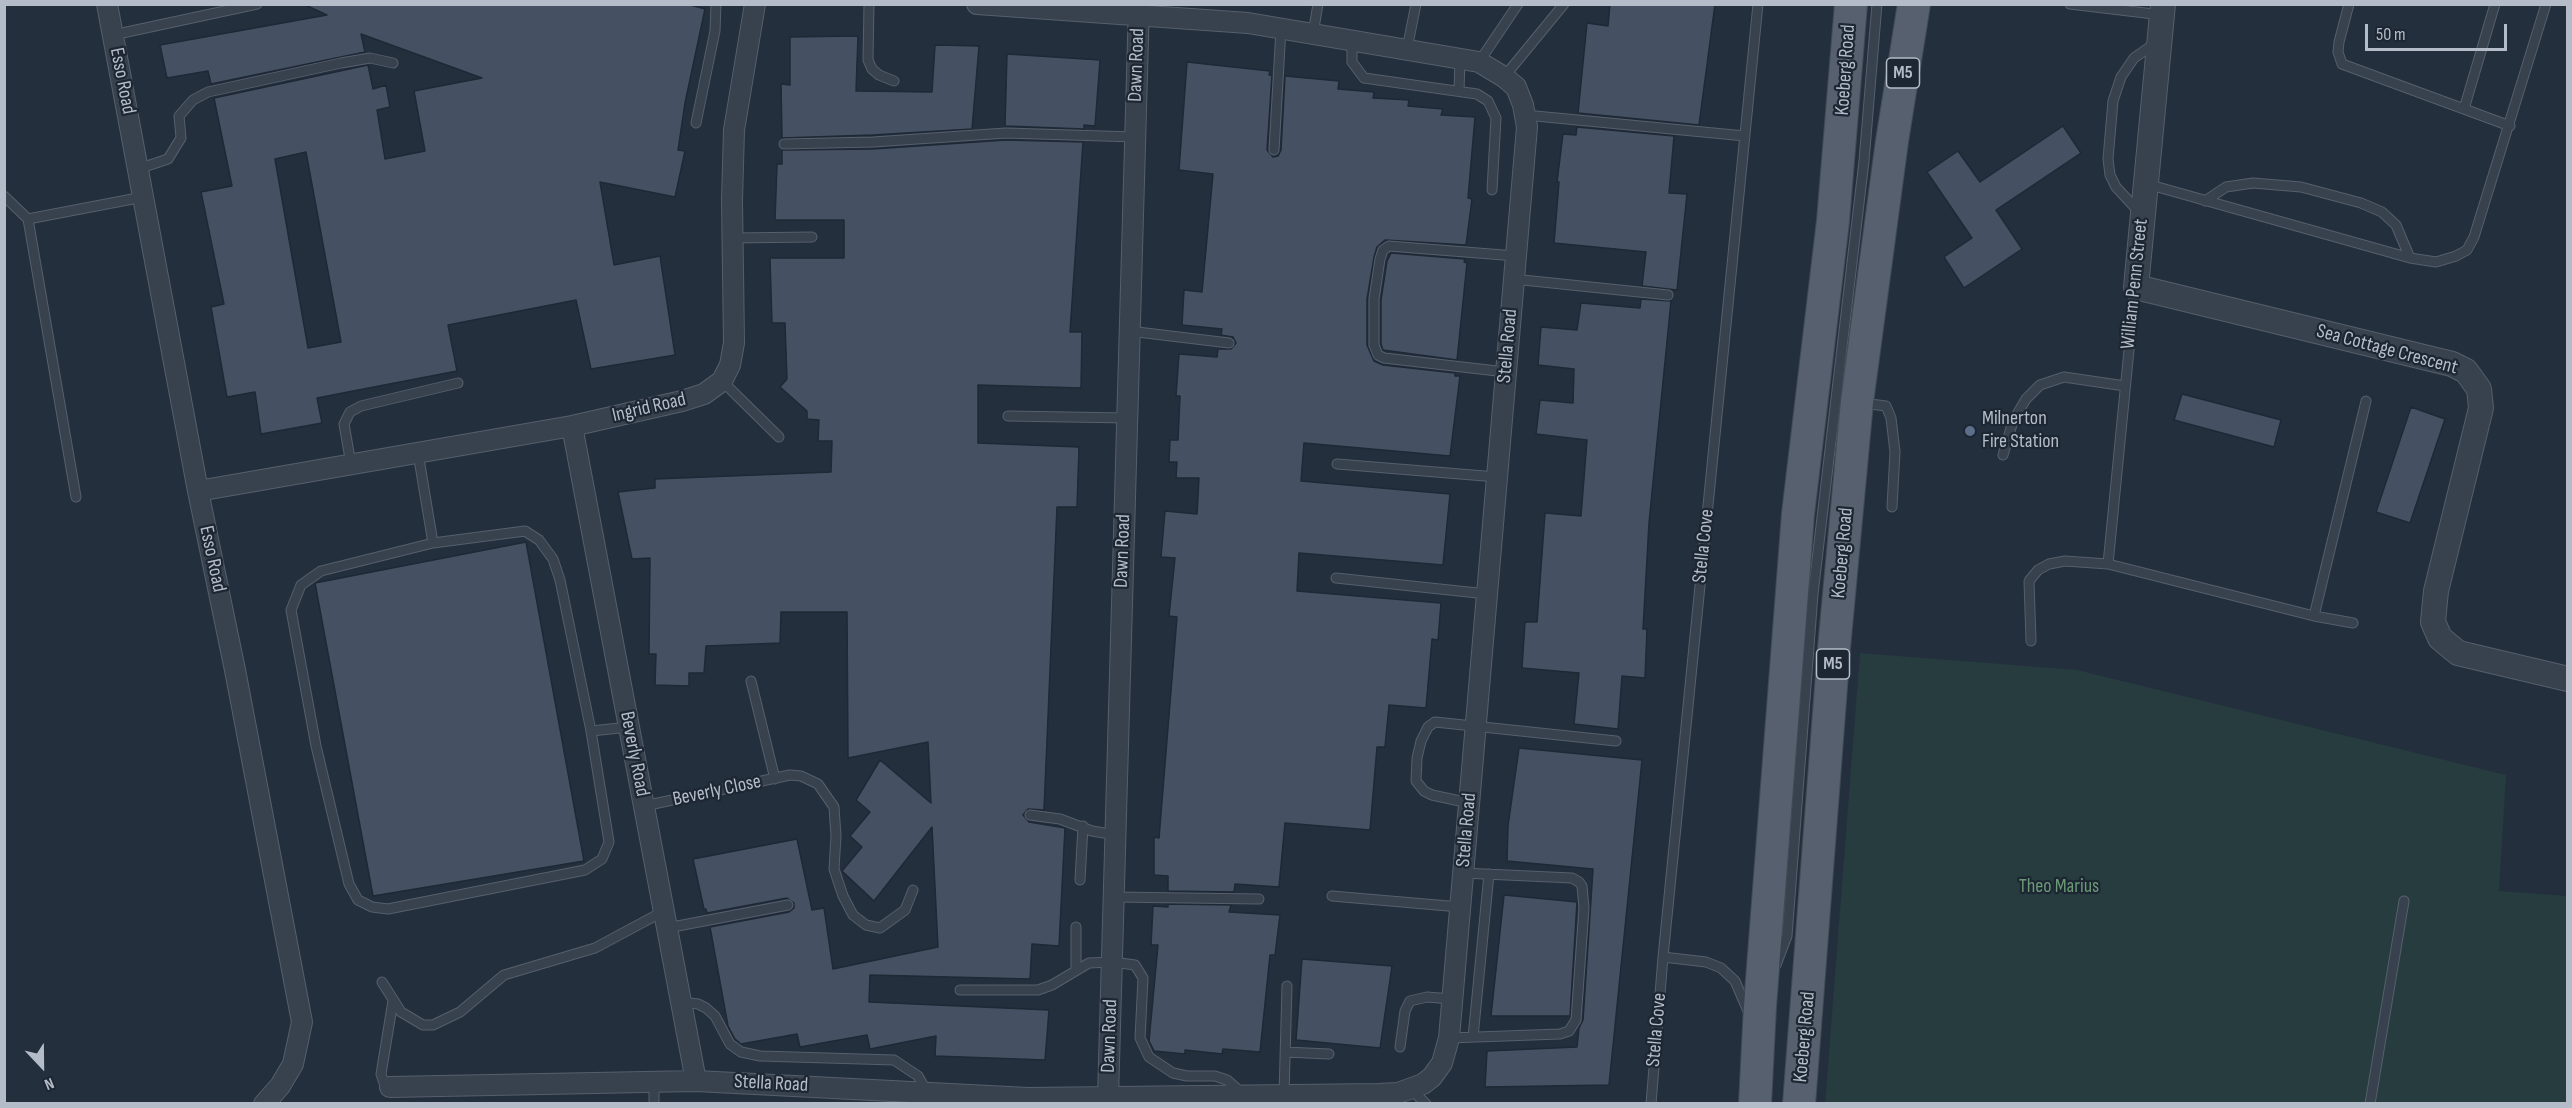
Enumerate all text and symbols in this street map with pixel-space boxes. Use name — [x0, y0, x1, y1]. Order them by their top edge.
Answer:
scale bar — [2368, 12, 2510, 50]
street label: Koeberg Road — [1831, 24, 1861, 116]
text: 50 m — [2376, 24, 2406, 45]
street label: Dawn Road — [1124, 28, 1150, 102]
street label: Esso Road — [104, 46, 140, 116]
road number: M5 — [1886, 58, 1920, 88]
street label: William Penn Street — [2116, 218, 2154, 350]
street label: Stella Road — [1493, 308, 1523, 384]
street label: Sea Cottage Crescent — [2314, 320, 2460, 380]
street label: Ingrid Road — [610, 388, 688, 428]
place label: Milnerton Fire Station — [1982, 407, 2059, 454]
marker: Milnerton Fire Station — [1963, 424, 1977, 438]
street label: Koeberg Road — [1827, 507, 1859, 599]
street label: Stella Cove — [1688, 508, 1720, 584]
street label: Dawn Road — [1110, 514, 1136, 588]
street label: Esso Road — [193, 524, 231, 594]
road number: M5 — [1816, 649, 1850, 679]
street label: Beverly Road — [614, 709, 654, 799]
street label: Beverly Close — [671, 770, 763, 812]
street label: Stella Road — [1452, 792, 1482, 868]
park label: Theo Marius — [2019, 875, 2099, 899]
street label: Koeberg Road — [1789, 991, 1821, 1083]
street label: Stella Cove — [1642, 992, 1672, 1068]
street label: Dawn Road — [1097, 999, 1123, 1073]
north arrow — [12, 1036, 72, 1096]
street label: Stella Road — [733, 1070, 809, 1098]
text: N — [41, 1073, 56, 1094]

